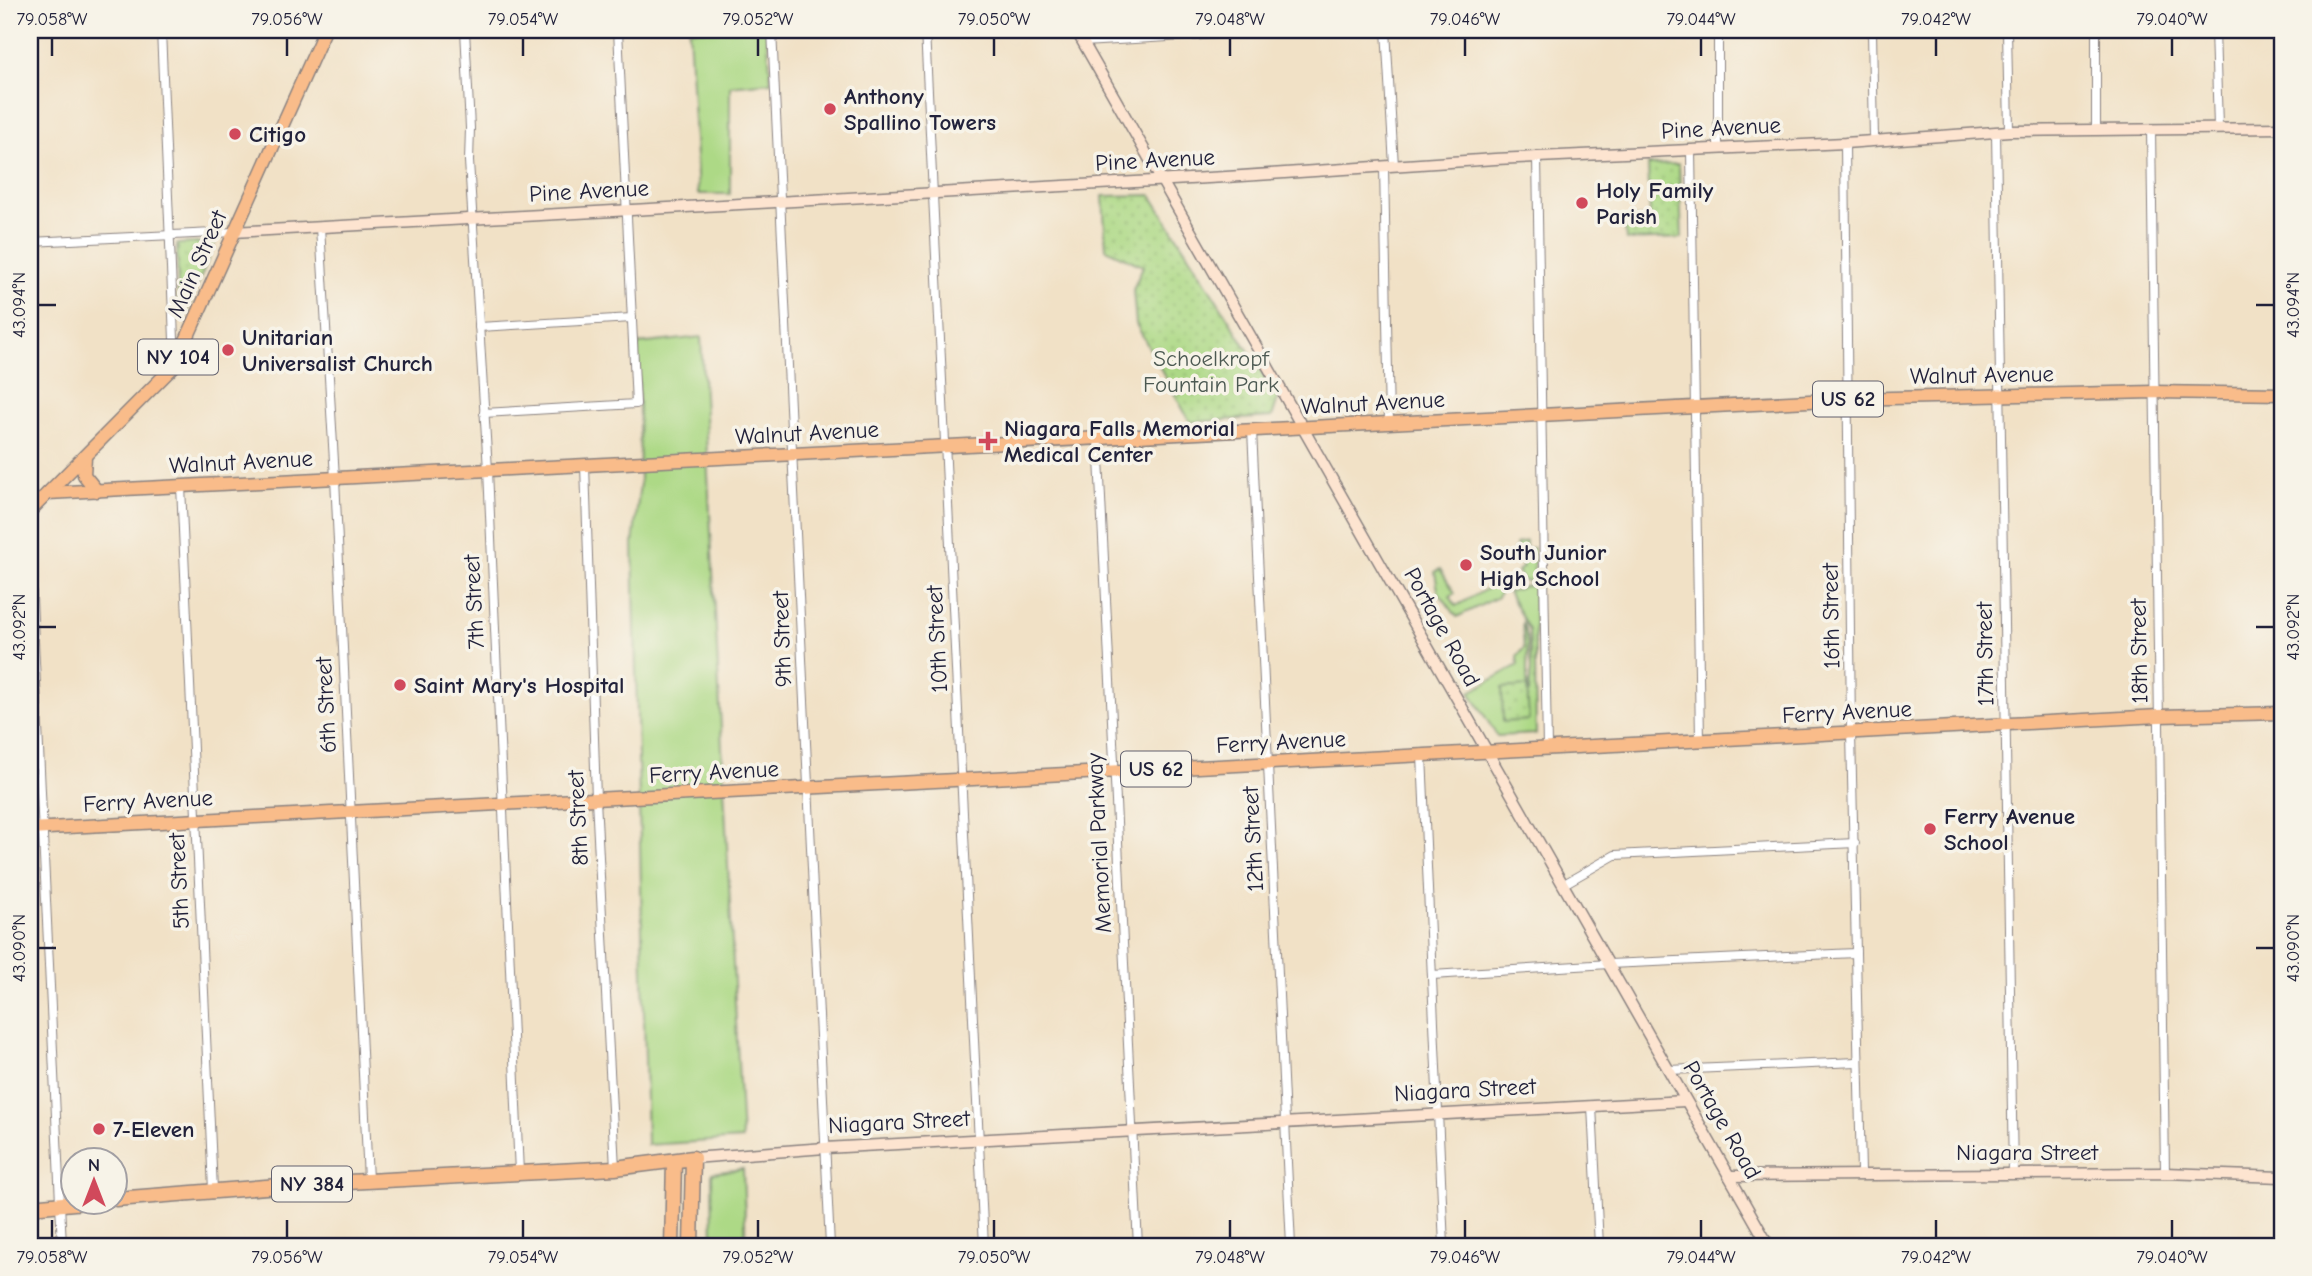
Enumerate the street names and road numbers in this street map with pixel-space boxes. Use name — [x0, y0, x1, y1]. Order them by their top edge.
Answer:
street label: Pine Avenue — [1660, 111, 1782, 145]
street label: Pine Avenue — [1094, 143, 1216, 177]
street label: Pine Avenue — [528, 174, 650, 208]
street label: Main Street — [161, 205, 233, 322]
road number: NY 104 — [138, 340, 218, 374]
street label: Walnut Avenue — [1910, 360, 2054, 390]
road number: US 62 — [1813, 382, 1883, 416]
street label: Walnut Avenue — [1300, 386, 1446, 420]
street label: Walnut Avenue — [734, 416, 880, 450]
street label: Walnut Avenue — [168, 445, 314, 479]
street label: 7th Street — [458, 552, 490, 650]
street label: 16th Street — [1817, 561, 1845, 669]
street label: Portage Road — [1398, 563, 1486, 691]
street label: 10th Street — [921, 583, 953, 693]
street label: 9th Street — [767, 589, 797, 688]
street label: 18th Street — [2125, 597, 2153, 704]
street label: 17th Street — [1971, 600, 1999, 706]
street label: 6th Street — [310, 655, 342, 754]
street label: Ferry Avenue — [1782, 695, 1912, 729]
street label: Ferry Avenue — [1216, 725, 1346, 759]
street label: Memorial Parkway — [1081, 751, 1117, 934]
road number: US 62 — [1121, 752, 1191, 786]
street label: Ferry Avenue — [649, 755, 779, 789]
street label: 8th Street — [562, 768, 594, 867]
street label: Ferry Avenue — [83, 784, 213, 818]
street label: 12th Street — [1237, 784, 1269, 892]
street label: 5th Street — [163, 831, 195, 930]
street label: Portage Road — [1677, 1056, 1767, 1184]
street label: Niagara Street — [1393, 1073, 1538, 1107]
street label: Niagara Street — [827, 1105, 972, 1139]
street label: Niagara Street — [1956, 1139, 2099, 1166]
road number: NY 384 — [272, 1166, 352, 1202]

